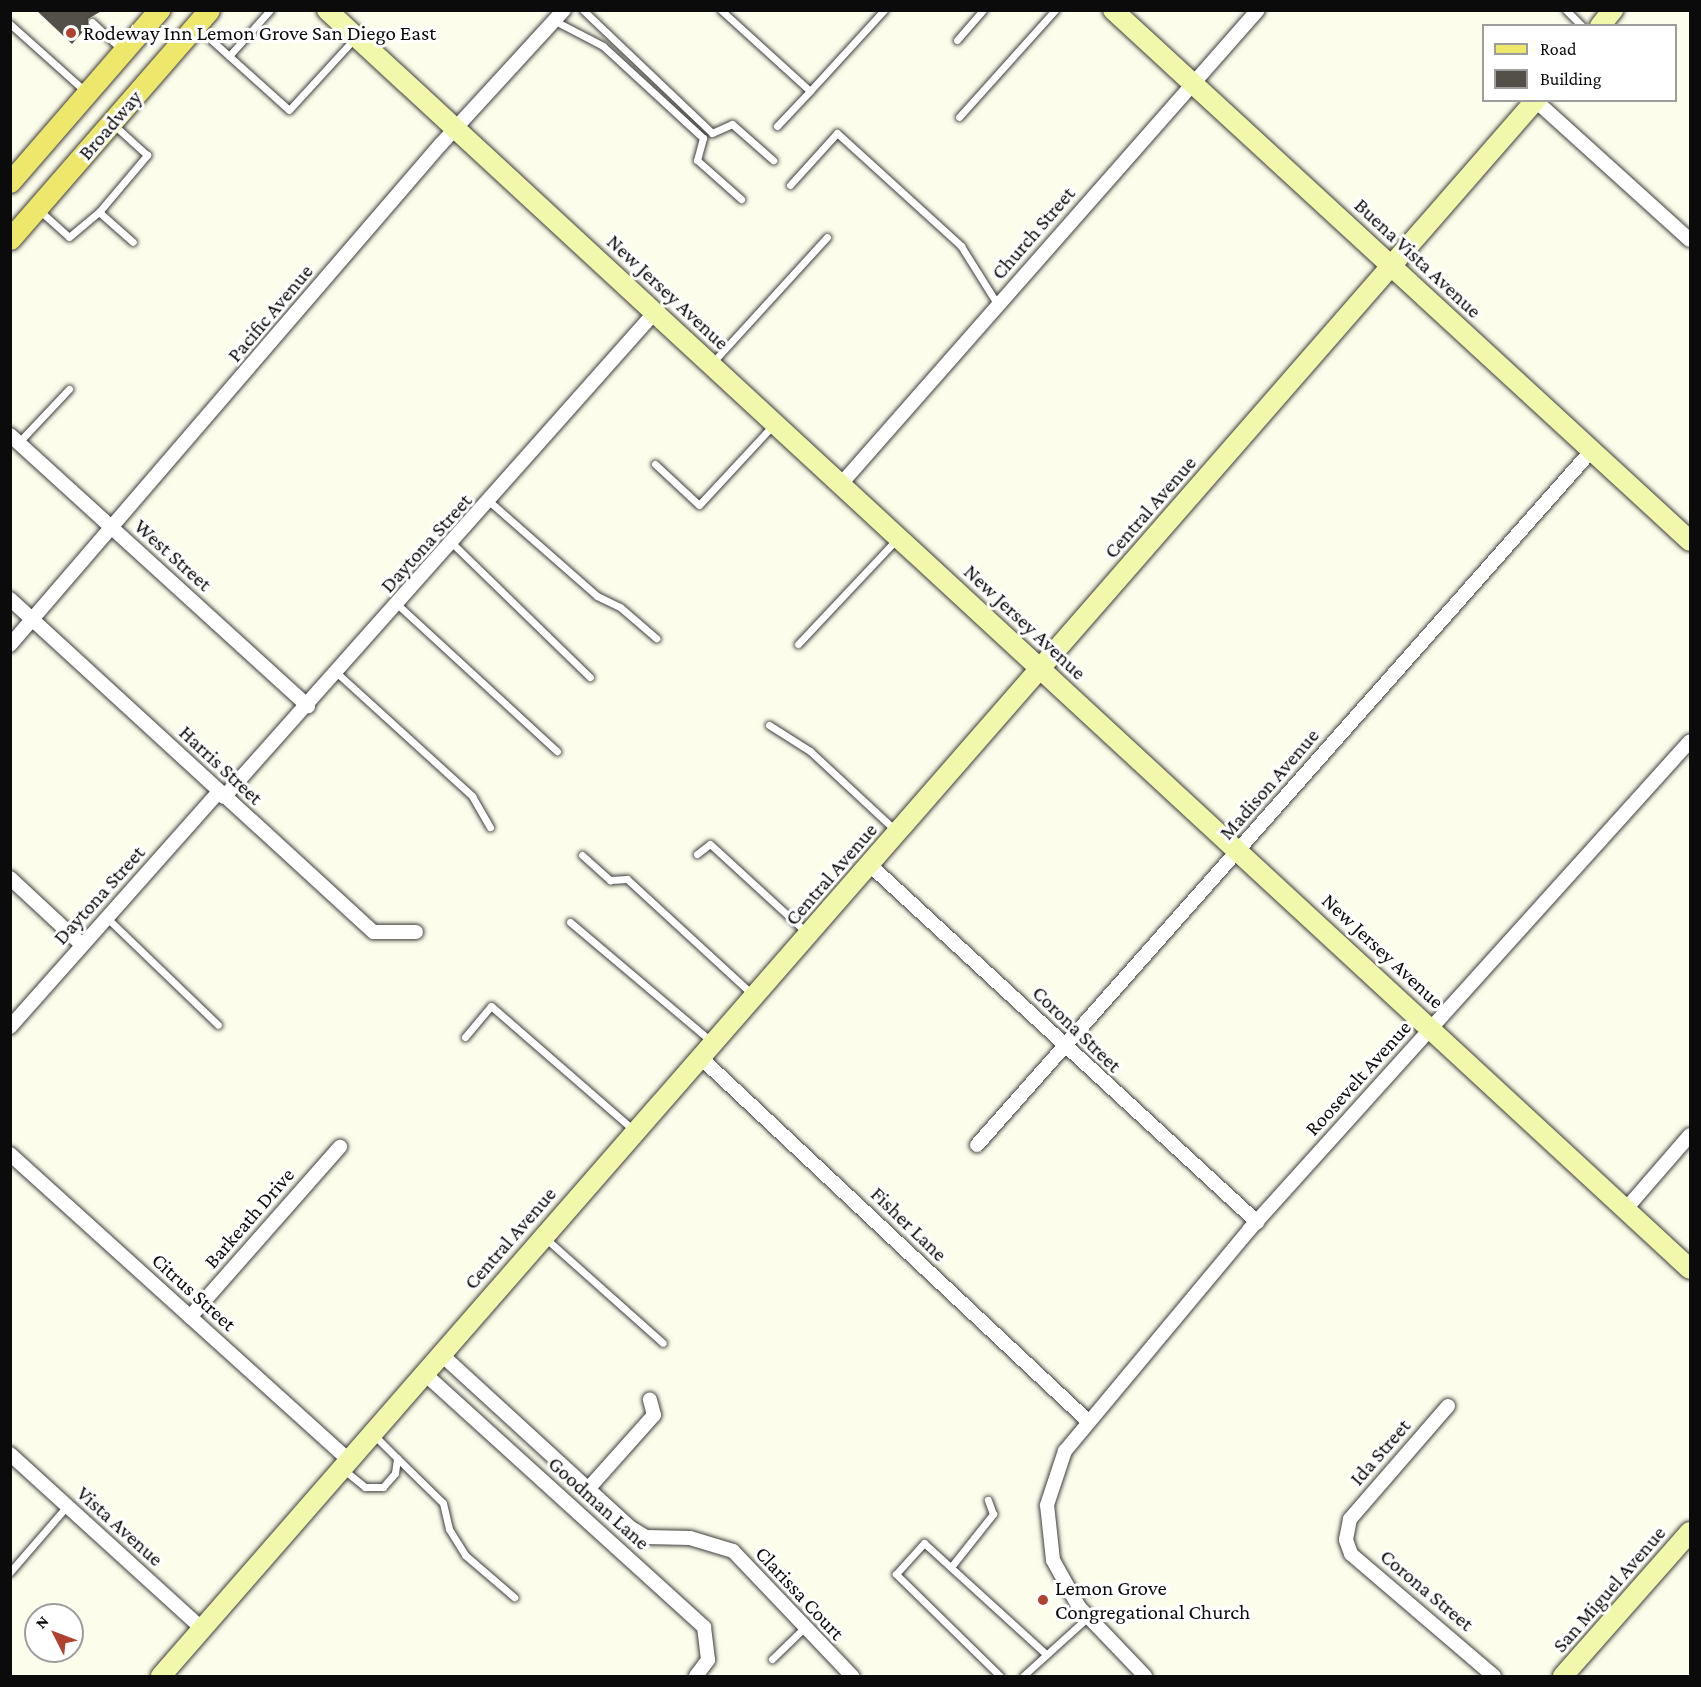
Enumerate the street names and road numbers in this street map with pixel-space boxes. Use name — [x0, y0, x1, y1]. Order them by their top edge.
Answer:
street label: Broadway — [73, 85, 147, 165]
street label: Church Street — [986, 181, 1080, 285]
street label: Buena Vista Avenue — [1349, 193, 1487, 323]
street label: New Jersey Avenue — [602, 229, 734, 355]
street label: Pacific Avenue — [222, 259, 318, 367]
street label: Central Avenue — [1099, 450, 1201, 564]
street label: Daytona Street — [375, 488, 477, 598]
street label: West Street — [129, 514, 217, 596]
street label: New Jersey Avenue — [959, 559, 1091, 685]
street label: Harris Street — [174, 720, 268, 810]
street label: Madison Avenue — [1214, 723, 1324, 845]
street label: Central Avenue — [780, 817, 882, 931]
street label: Daytona Street — [48, 840, 150, 950]
street label: New Jersey Avenue — [1317, 888, 1449, 1014]
street label: Corona Street — [1027, 980, 1127, 1078]
street label: Roosevelt Avenue — [1300, 1015, 1416, 1141]
street label: Barkeath Drive — [198, 1162, 300, 1274]
street label: Central Avenue — [459, 1181, 561, 1295]
street label: Fisher Lane — [866, 1181, 952, 1267]
street label: Citrus Street — [147, 1248, 241, 1336]
street label: Ida Street — [1344, 1413, 1416, 1491]
street label: Goodman Lane — [543, 1451, 655, 1555]
street label: Vista Avenue — [72, 1481, 168, 1571]
street label: San Miguel Avenue — [1547, 1521, 1671, 1657]
street label: Clarissa Court — [750, 1541, 850, 1645]
street label: Corona Street — [1375, 1544, 1479, 1636]

